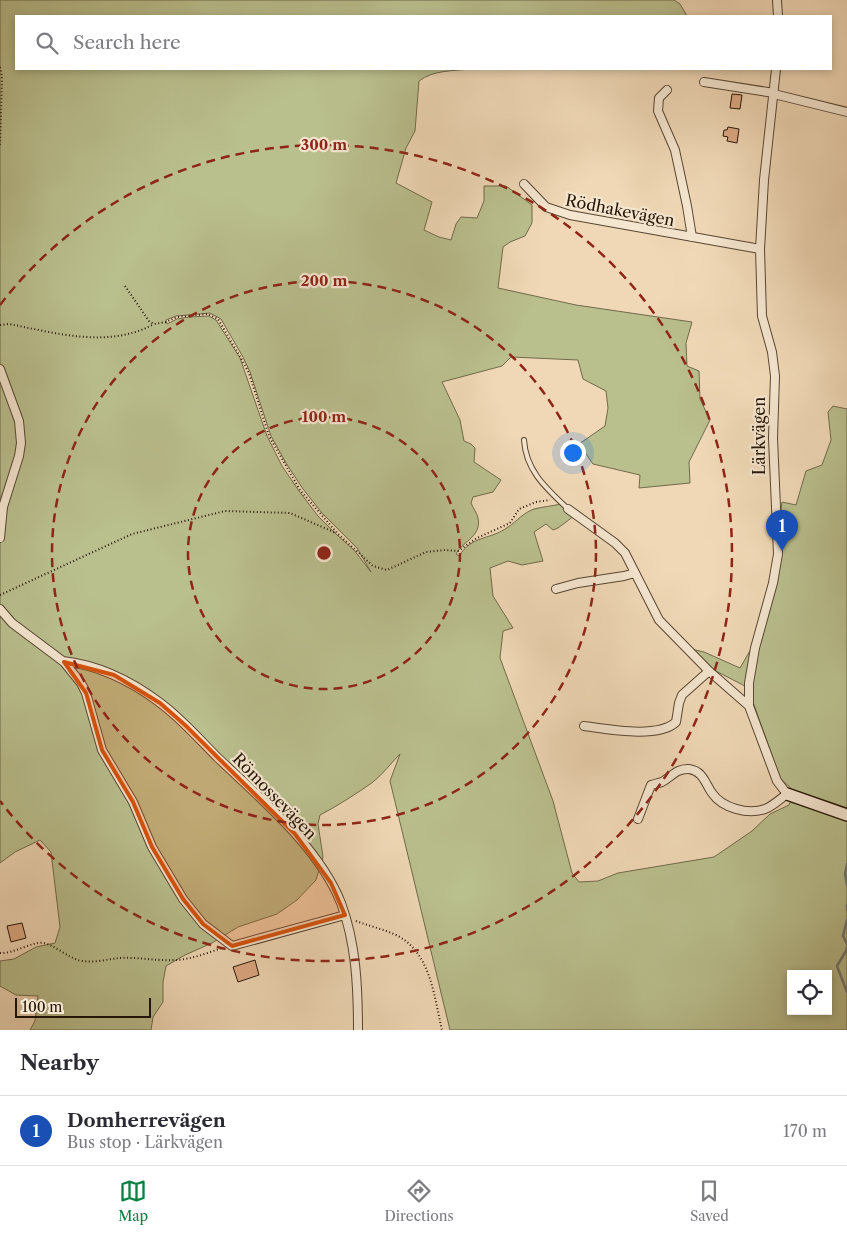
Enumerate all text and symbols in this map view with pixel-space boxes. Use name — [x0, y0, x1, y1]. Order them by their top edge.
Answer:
search box — [15, 15, 832, 70]
icon: search — [33, 29, 61, 57]
text: Search here — [73, 31, 181, 54]
text: 300 m — [301, 135, 347, 154]
street label: Rödhakevägen — [564, 190, 676, 230]
text: 200 m — [301, 271, 347, 290]
street label: Lärkvägen — [749, 397, 769, 475]
text: 100 m — [302, 407, 346, 426]
your location — [560, 440, 586, 466]
pin: 1 — [766, 510, 798, 551]
centre of rings — [315, 544, 333, 562]
street label: Römossevägen — [229, 749, 321, 843]
map controls — [787, 970, 832, 1015]
button: locate — [787, 970, 832, 1015]
scale bar — [15, 995, 151, 1018]
text: 100 m — [22, 998, 62, 1016]
text: Nearby — [20, 1050, 99, 1075]
text: Domherrevägen — [67, 1109, 226, 1132]
text: 1 — [32, 1121, 40, 1141]
text: 170 m — [783, 1121, 827, 1141]
text: Bus stop · Lärkvägen — [67, 1132, 223, 1152]
tab: Map — [118, 1177, 148, 1225]
tab: Directions — [384, 1177, 454, 1225]
tab: Saved — [690, 1177, 729, 1225]

